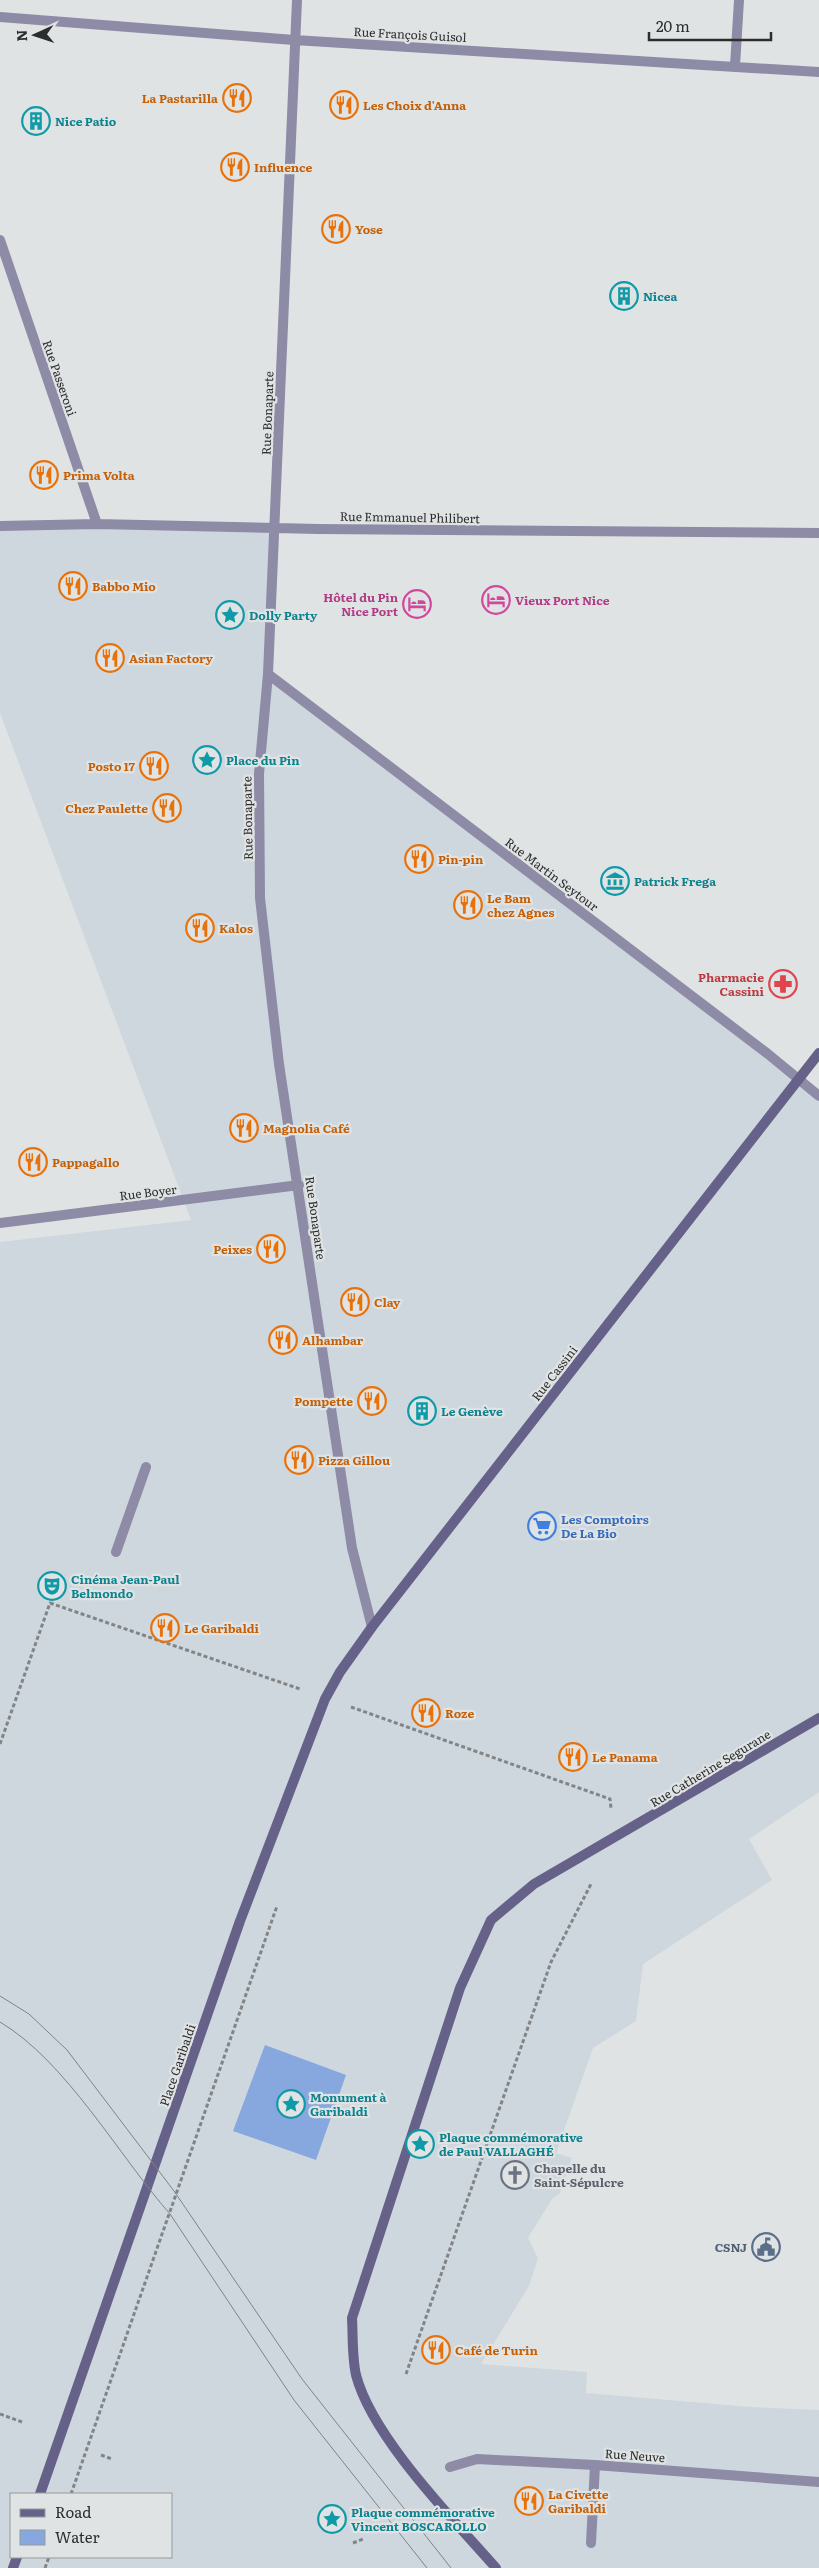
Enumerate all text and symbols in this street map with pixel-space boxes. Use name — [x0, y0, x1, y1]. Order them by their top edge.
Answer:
north arrow — [10, 10, 60, 60]
scale bar — [649, 10, 772, 42]
text: 20 m — [656, 14, 690, 37]
street label: Rue François Guisol — [353, 22, 467, 46]
text: N — [11, 29, 31, 42]
restaurant icon: La Pastarilla — [222, 83, 252, 113]
place label: La Pastarilla — [142, 89, 218, 107]
restaurant icon: Les Choix d'Anna — [329, 90, 359, 120]
place label: Les Choix d'Anna — [363, 96, 466, 114]
building icon: Nice Patio — [21, 106, 51, 136]
place label: Nice Patio — [55, 112, 117, 130]
restaurant icon: Influence — [220, 152, 250, 182]
place label: Influence — [254, 158, 313, 176]
restaurant icon: Yose — [321, 214, 351, 244]
place label: Yose — [355, 220, 383, 238]
building icon: Nicea — [609, 281, 639, 311]
place label: Nicea — [643, 287, 677, 305]
street label: Rue Passeroni — [39, 338, 81, 418]
street label: Rue Bonaparte — [257, 371, 277, 455]
restaurant icon: Prima Volta — [29, 460, 59, 490]
place label: Prima Volta — [63, 466, 135, 484]
street label: Rue Emmanuel Philibert — [340, 507, 480, 527]
restaurant icon: Babbo Mio — [58, 571, 88, 601]
place label: Babbo Mio — [92, 577, 156, 595]
hotel icon: Vieux Port Nice — [481, 585, 511, 615]
place label: Hôtel du Pin Nice Port — [323, 588, 399, 620]
hotel icon: Hôtel du Pin Nice Port — [402, 589, 432, 619]
place label: Vieux Port Nice — [515, 591, 610, 609]
place icon: Dolly Party — [215, 600, 245, 630]
place label: Dolly Party — [249, 606, 318, 624]
restaurant icon: Asian Factory — [95, 643, 125, 673]
place label: Asian Factory — [129, 649, 214, 667]
place icon: Place du Pin — [192, 745, 222, 775]
restaurant icon: Posto 17 — [139, 751, 169, 781]
place label: Place du Pin — [226, 751, 300, 769]
place label: Posto 17 — [88, 757, 135, 775]
street label: Rue Bonaparte — [237, 776, 257, 860]
restaurant icon: Chez Paulette — [152, 793, 182, 823]
place label: Chez Paulette — [65, 799, 148, 817]
street label: Rue Martin Seytour — [502, 833, 603, 915]
restaurant icon: Pin-pin — [404, 844, 434, 874]
place label: Pin-pin — [438, 850, 484, 868]
museum icon: Patrick Frega — [600, 866, 630, 896]
place label: Patrick Frega — [634, 872, 716, 890]
place label: Le Bam chez Agnes — [487, 889, 554, 921]
restaurant icon: Le Bam chez Agnes — [453, 890, 483, 920]
restaurant icon: Kalos — [185, 913, 215, 943]
place label: Kalos — [219, 919, 253, 937]
place label: Pharmacie Cassini — [698, 968, 765, 1000]
pharmacy icon: Pharmacie Cassini — [768, 969, 798, 999]
restaurant icon: Magnolia Café — [229, 1113, 259, 1143]
place label: Magnolia Café — [263, 1119, 350, 1137]
restaurant icon: Pappagallo — [18, 1147, 48, 1177]
place label: Pappagallo — [52, 1153, 120, 1171]
street label: Rue Bonaparte — [301, 1175, 331, 1261]
street label: Rue Boyer — [118, 1180, 178, 1204]
restaurant icon: Peixes — [256, 1234, 286, 1264]
place label: Peixes — [213, 1240, 252, 1258]
restaurant icon: Clay — [340, 1287, 370, 1317]
place label: Clay — [374, 1293, 401, 1311]
restaurant icon: Alhambar — [268, 1325, 298, 1355]
place label: Alhambar — [302, 1331, 364, 1349]
street label: Rue Cassini — [527, 1342, 581, 1404]
restaurant icon: Pompette — [357, 1386, 387, 1416]
place label: Pompette — [294, 1392, 353, 1410]
building icon: Le Genève — [407, 1396, 437, 1426]
place label: Le Genève — [441, 1402, 503, 1420]
restaurant icon: Pizza Gillou — [284, 1445, 314, 1475]
place label: Pizza Gillou — [318, 1451, 390, 1469]
place label: Les Comptoirs De La Bio — [561, 1510, 649, 1542]
supermarket icon: Les Comptoirs De La Bio — [527, 1511, 557, 1541]
place label: Cinéma Jean-Paul Belmondo — [71, 1570, 180, 1602]
theatre icon: Cinéma Jean-Paul Belmondo — [37, 1571, 67, 1601]
restaurant icon: Le Garibaldi — [150, 1613, 180, 1643]
place label: Le Garibaldi — [184, 1619, 260, 1637]
restaurant icon: Roze — [411, 1698, 441, 1728]
place label: Roze — [445, 1704, 474, 1722]
street label: Rue Catherine Segurane — [646, 1725, 774, 1811]
restaurant icon: Le Panama — [558, 1742, 588, 1772]
place label: Le Panama — [592, 1748, 658, 1766]
street label: Place Garibaldi — [154, 2021, 200, 2109]
place label: Monument à Garibaldi — [310, 2088, 387, 2120]
place icon: Monument à Garibaldi — [276, 2089, 306, 2119]
place label: Plaque commémorative de Paul VALLAGHÉ — [439, 2128, 583, 2160]
place icon: Plaque commémorative de Paul VALLAGHÉ — [405, 2129, 435, 2159]
place label: Chapelle du Saint-Sépulcre — [534, 2159, 624, 2191]
church icon: Chapelle du Saint-Sépulcre — [500, 2160, 530, 2190]
public building icon: CSNJ — [751, 2232, 781, 2262]
place label: CSNJ — [715, 2238, 747, 2256]
restaurant icon: Café de Turin — [421, 2335, 451, 2365]
place label: Café de Turin — [455, 2341, 538, 2359]
street label: Rue Neuve — [604, 2444, 666, 2466]
place label: La Civette Garibaldi — [548, 2485, 609, 2517]
restaurant icon: La Civette Garibaldi — [514, 2486, 544, 2516]
legend — [10, 2493, 172, 2558]
text: Road — [55, 2500, 91, 2523]
place label: Plaque commémorative Vincent BOSCAROLLO — [351, 2503, 495, 2535]
place icon: Plaque commémorative Vincent BOSCAROLLO — [317, 2504, 347, 2534]
text: Water — [55, 2525, 100, 2548]

